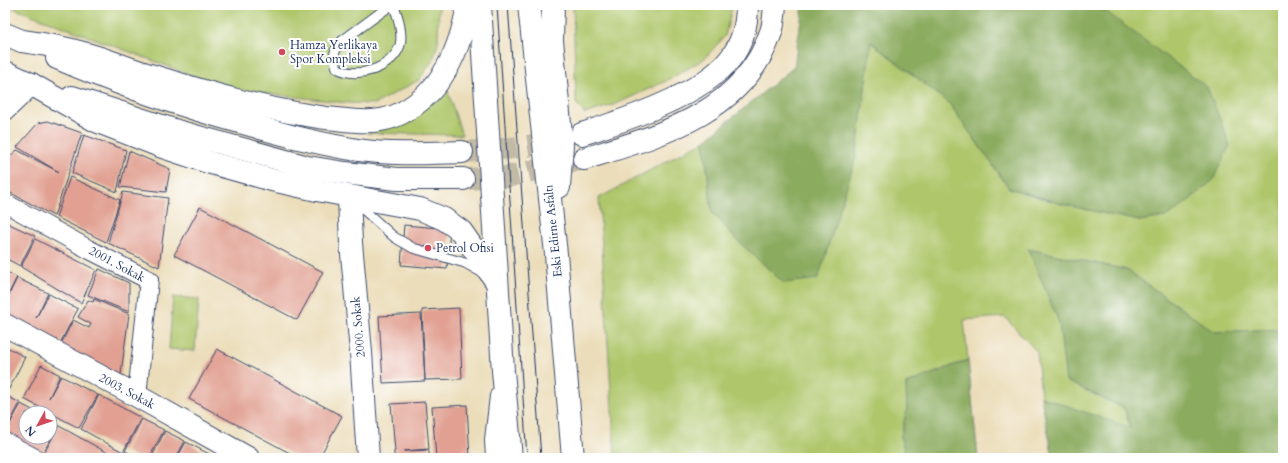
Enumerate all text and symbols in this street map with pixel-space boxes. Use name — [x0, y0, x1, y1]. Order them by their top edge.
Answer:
place label: Hamza Yerlikaya Spor Kompleksi — [290, 37, 378, 67]
marker: Hamza Yerlikaya Spor Kompleksi — [277, 47, 287, 57]
street label: Eski Edirne Asfaltı — [540, 183, 566, 278]
place label: Petrol Ofisi — [436, 240, 495, 256]
street label: 2001. Sokak — [86, 243, 148, 286]
marker: Petrol Ofisi — [423, 243, 433, 253]
street label: 2000. Sokak — [347, 295, 369, 358]
street label: 2003. Sokak — [96, 370, 158, 413]
north arrow — [18, 405, 58, 445]
text: N — [22, 422, 40, 440]

